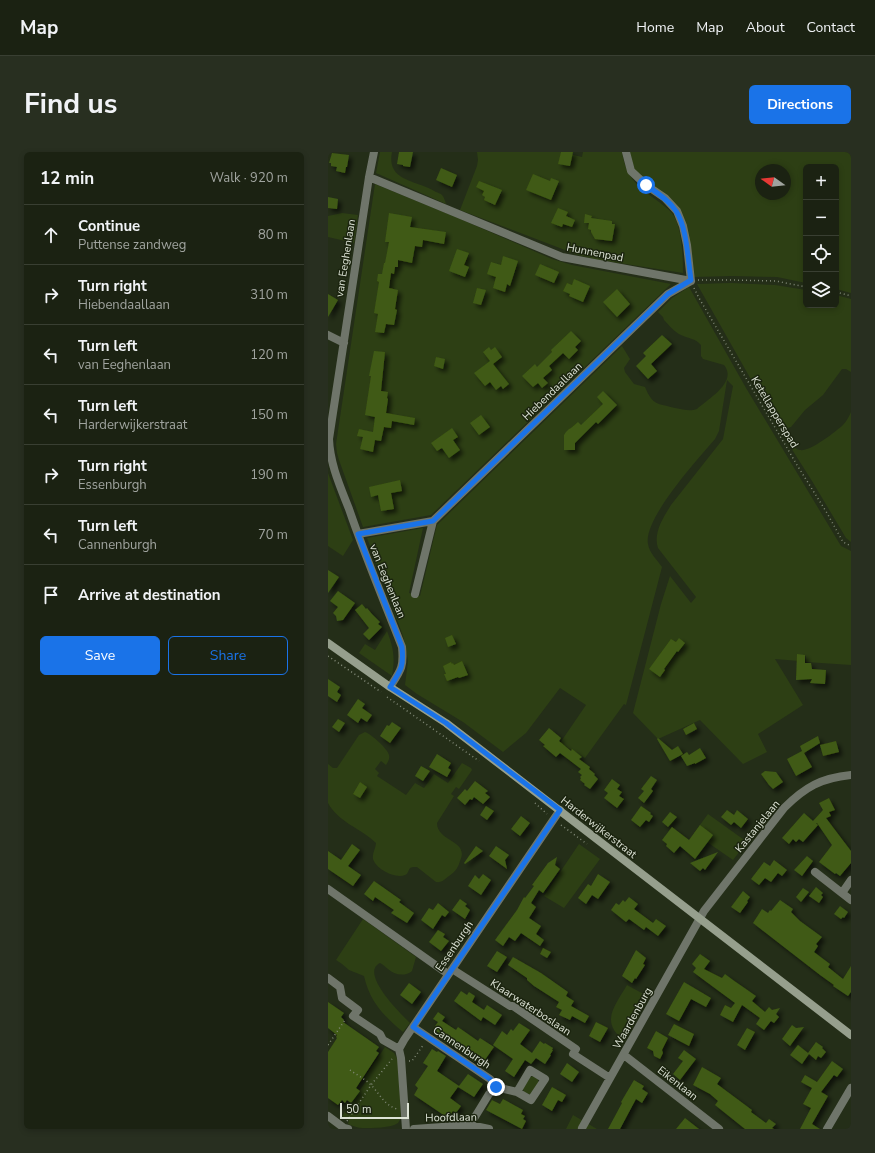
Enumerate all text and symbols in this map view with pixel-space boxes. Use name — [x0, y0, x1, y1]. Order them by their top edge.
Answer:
text: Map — [20, 15, 58, 41]
text: Home — [636, 18, 674, 37]
text: Map — [696, 18, 724, 37]
text: About — [746, 18, 785, 37]
text: Contact — [807, 18, 855, 37]
text: Find us — [24, 85, 118, 123]
button: Directions — [749, 85, 851, 124]
north arrow — [755, 164, 791, 200]
map controls — [803, 164, 839, 308]
button: + — [803, 164, 839, 200]
text: 12 min — [40, 167, 94, 190]
text: Walk · 920 m — [210, 169, 288, 187]
route start — [637, 176, 655, 194]
button: − — [803, 200, 839, 236]
text: Continue — [78, 216, 140, 236]
street label: van Eeghenlaan — [332, 218, 359, 298]
icon: ahead — [40, 224, 62, 246]
text: 80 m — [258, 226, 288, 244]
text: Puttense zandweg — [78, 236, 186, 254]
button: locate — [803, 236, 839, 272]
street label: Hunnenpad — [565, 240, 625, 265]
button: layers — [803, 272, 839, 308]
text: Turn right — [78, 276, 147, 296]
icon: right — [40, 284, 62, 306]
text: 310 m — [250, 286, 288, 304]
text: Hiebendaallaan — [78, 296, 170, 314]
text: Turn left — [78, 336, 137, 356]
icon: left — [40, 344, 62, 366]
text: 120 m — [250, 346, 288, 364]
text: van Eeghenlaan — [78, 356, 171, 374]
street label: Hiebendaallaan — [519, 359, 586, 424]
street label: Ketellapperspad — [747, 374, 802, 451]
text: Turn left — [78, 396, 137, 416]
icon: left — [40, 404, 62, 426]
text: 150 m — [250, 406, 288, 424]
text: Harderwijkerstraat — [78, 416, 187, 434]
text: Turn right — [78, 456, 147, 476]
icon: right — [40, 464, 62, 486]
text: 190 m — [250, 466, 288, 484]
text: Essenburgh — [78, 476, 147, 494]
text: Turn left — [78, 516, 137, 536]
icon: left — [40, 524, 62, 546]
text: 70 m — [258, 526, 288, 544]
text: Cannenburgh — [78, 536, 157, 554]
street label: van Eeghenlaan — [366, 542, 409, 620]
icon: arrive — [40, 584, 62, 606]
text: Arrive at destination — [78, 585, 221, 605]
button: Save — [40, 636, 160, 675]
button: Share — [168, 636, 288, 675]
street label: Harderwijkerstraat — [558, 793, 640, 862]
street label: Kastanjelaan — [732, 797, 783, 856]
street label: Essenburgh — [432, 918, 477, 975]
street label: Klaarwaterboslaan — [487, 976, 574, 1039]
street label: Waardenburg — [609, 985, 656, 1052]
street label: Cannenburgh — [430, 1023, 494, 1072]
street label: Eikenlaan — [654, 1063, 701, 1104]
route end — [487, 1078, 505, 1096]
scale bar — [340, 1101, 409, 1120]
text: 50 m — [346, 1102, 371, 1117]
street label: Hoofdlaan — [425, 1110, 477, 1125]

